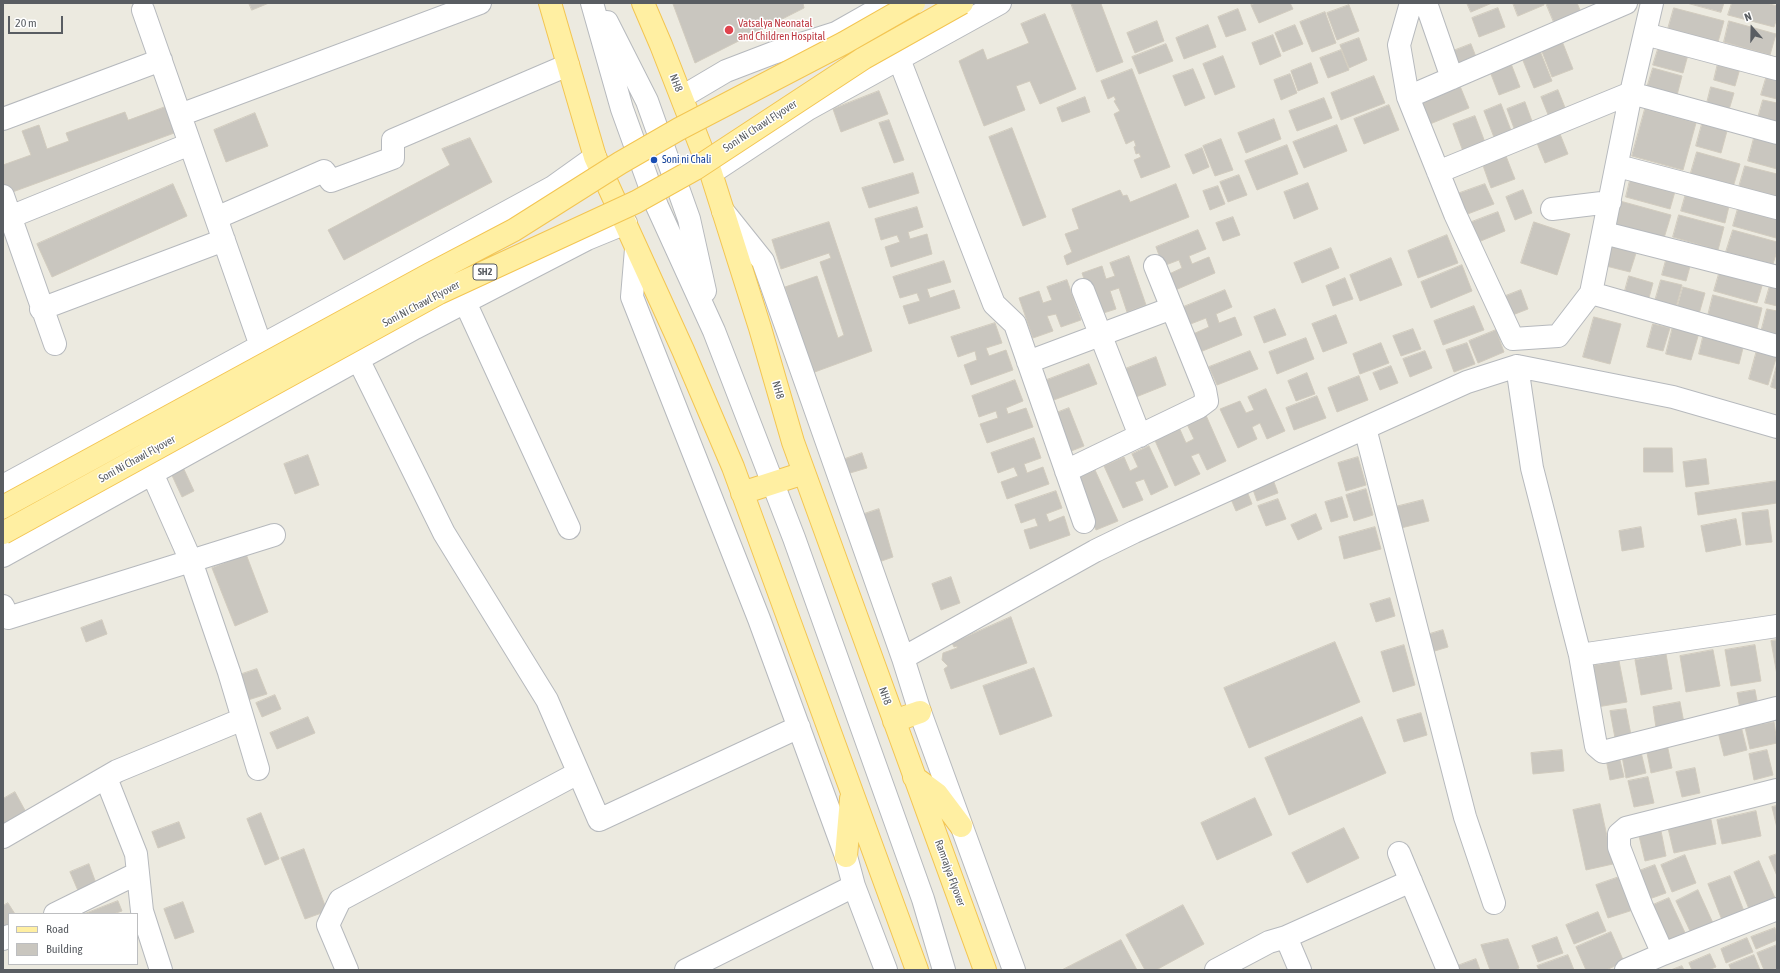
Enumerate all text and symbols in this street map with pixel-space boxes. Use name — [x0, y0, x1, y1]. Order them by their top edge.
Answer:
scale bar — [10, 8, 65, 34]
north arrow — [1732, 8, 1772, 48]
text: N — [1743, 10, 1753, 23]
text: 20 m — [15, 16, 37, 30]
place label: Vatsalya Neonatal and Children Hospital — [738, 17, 825, 43]
marker: Vatsalya Neonatal and Children Hospital — [723, 24, 735, 36]
street label: NH8 — [667, 72, 685, 94]
street label: Soni Ni Chawl Flyover — [721, 97, 799, 155]
place label: Soni ni Chali — [662, 153, 711, 167]
marker: Soni ni Chali — [649, 155, 659, 165]
road number: SH2 — [473, 264, 497, 280]
street label: Soni Ni Chawl Flyover — [380, 278, 462, 330]
street label: NH8 — [769, 380, 787, 400]
street label: Soni Ni Chawl Flyover — [96, 433, 178, 485]
street label: NH8 — [876, 685, 894, 707]
street label: Ramrajya Flyover — [932, 838, 968, 908]
legend — [8, 913, 138, 965]
text: Road — [46, 922, 69, 936]
text: Building — [46, 942, 83, 956]

